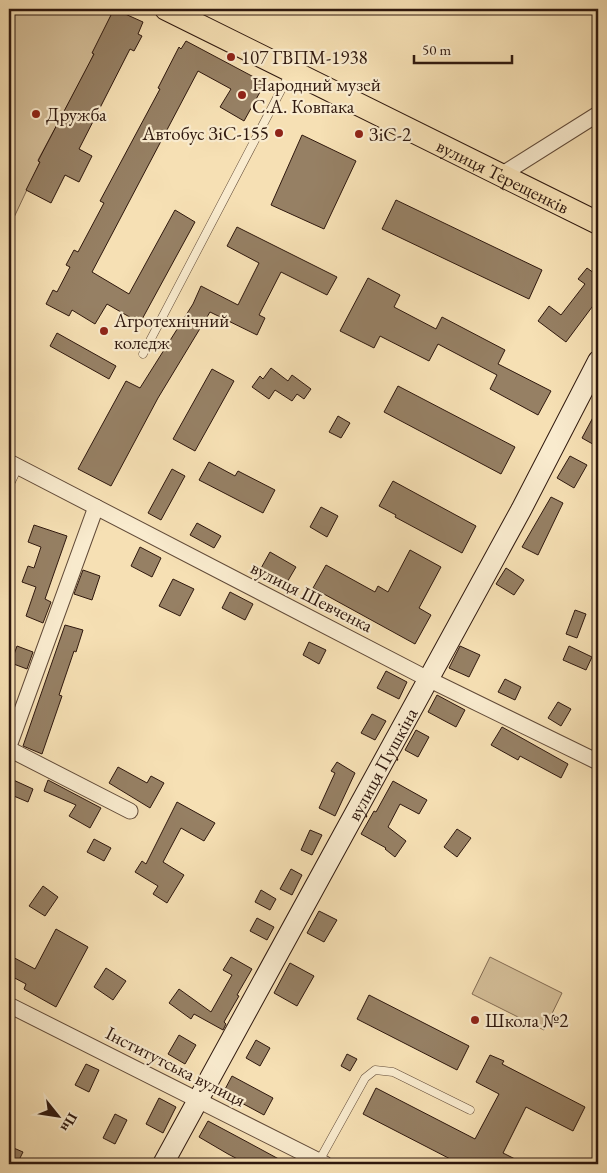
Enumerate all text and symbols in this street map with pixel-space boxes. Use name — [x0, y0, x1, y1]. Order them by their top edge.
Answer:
scale bar — [414, 32, 512, 64]
text: 50 m — [422, 40, 451, 59]
place label: 107 ГВПМ-1938 — [241, 45, 368, 70]
marker: 107 ГВПМ-1938 — [225, 51, 237, 63]
place label: Народний музей С.А. Ковпака — [252, 72, 381, 119]
marker: Народний музей С.А. Ковпака — [236, 89, 248, 101]
place label: Дружба — [46, 102, 107, 127]
marker: Дружба — [30, 108, 42, 120]
place label: Автобус ЗіС-155 — [141, 121, 269, 146]
place label: ЗіС-2 — [369, 122, 411, 147]
marker: Автобус ЗіС-155 — [273, 127, 285, 139]
marker: ЗіС-2 — [353, 128, 365, 140]
street label: вулиця Терещенків — [432, 133, 573, 220]
place label: Агротехнічний коледж — [113, 308, 229, 355]
marker: Агротехнічний коледж — [98, 325, 110, 337]
street label: вулиця Шевченка — [246, 555, 377, 638]
street label: вулиця Пушкіна — [341, 703, 424, 825]
place label: Школа №2 — [485, 1008, 568, 1033]
marker: Школа №2 — [469, 1014, 481, 1026]
street label: Інститутська вулиця — [102, 1020, 250, 1113]
north arrow — [32, 1090, 82, 1140]
text: Пн — [57, 1110, 82, 1135]

